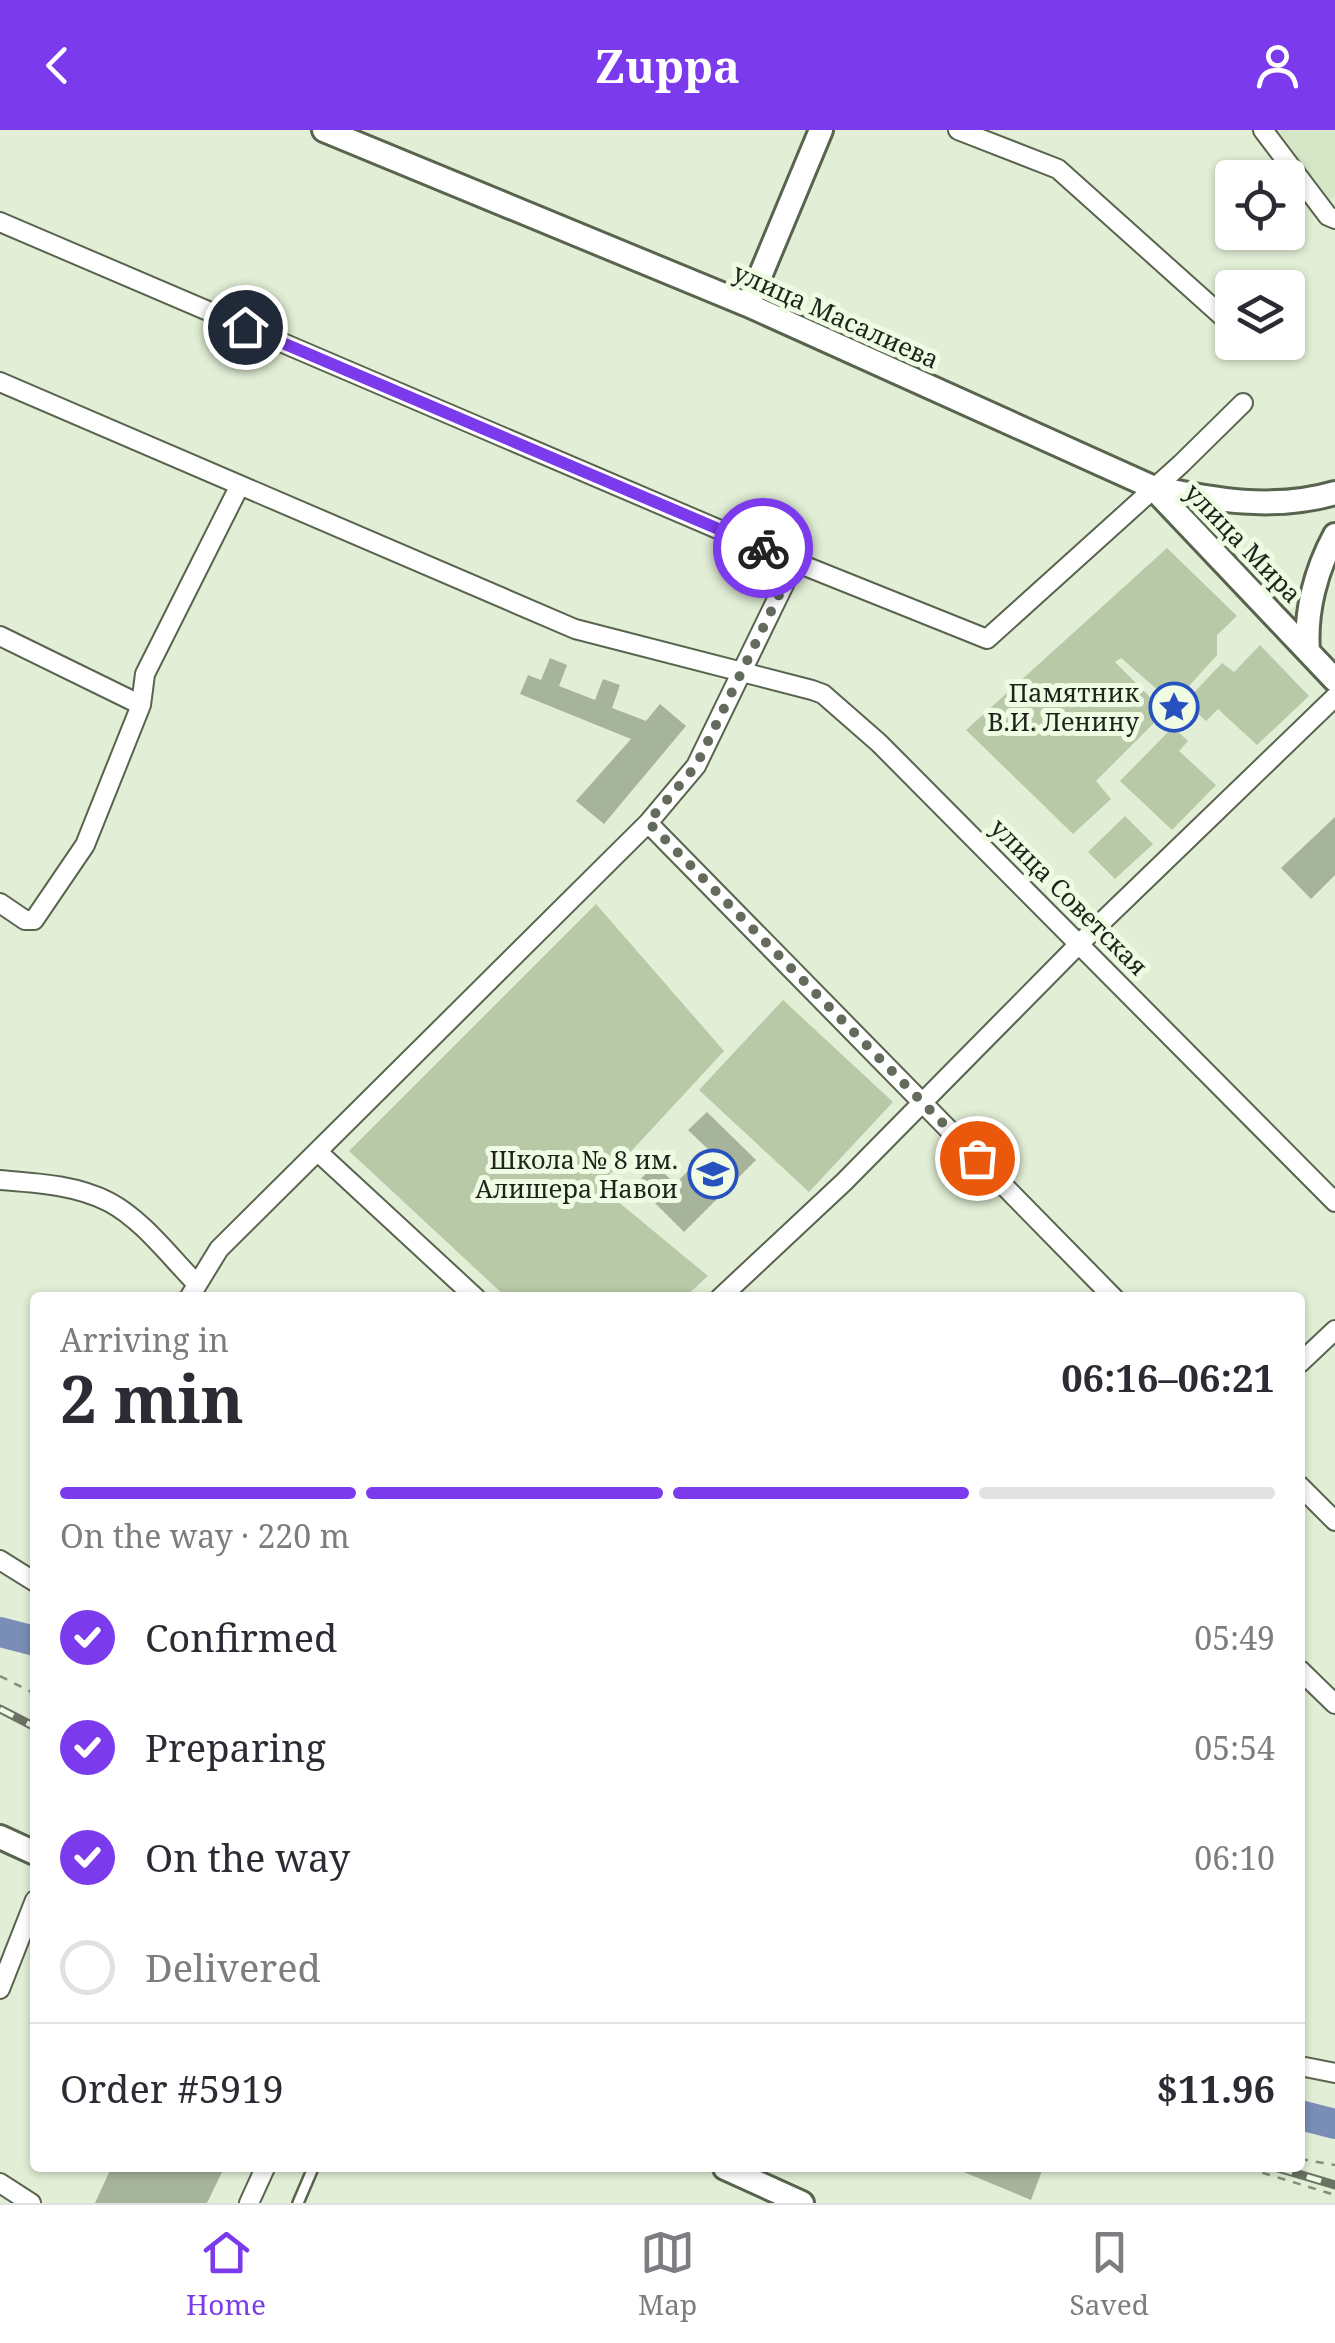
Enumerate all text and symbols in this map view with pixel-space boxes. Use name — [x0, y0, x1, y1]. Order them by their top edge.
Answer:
text: Zuppa — [595, 35, 740, 96]
icon: back — [30, 38, 85, 93]
icon: person — [1250, 38, 1305, 93]
map controls — [1215, 160, 1305, 360]
button: locate — [1215, 160, 1305, 250]
street label: улица Масалиева — [728, 254, 945, 376]
button: layers — [1215, 270, 1305, 360]
pin — [203, 285, 288, 370]
icon: home — [218, 300, 273, 355]
street label: улица Мира — [1178, 475, 1310, 610]
courier — [713, 498, 813, 598]
icon: bike — [736, 521, 791, 576]
place label: Памятник В.И. Ленину — [987, 675, 1140, 738]
place icon: Памятник В.И. Ленину — [1148, 681, 1200, 733]
street label: улица Советская — [984, 810, 1156, 982]
pin — [935, 1116, 1020, 1201]
icon: bag — [950, 1131, 1005, 1186]
place label: Школа № 8 им. Алишера Навои — [475, 1142, 678, 1205]
school or university icon: Школа № 8 им. Алишера Навои — [687, 1148, 739, 1200]
text: Arriving in — [60, 1318, 229, 1361]
text: 06:16–06:21 — [1061, 1351, 1275, 1403]
text: 2 min — [60, 1354, 244, 1442]
text: On the way · 220 m — [60, 1514, 350, 1557]
icon: check — [60, 1610, 115, 1665]
text: Confirmed — [145, 1611, 337, 1663]
text: 05:49 — [1194, 1616, 1275, 1659]
icon: check — [60, 1720, 115, 1775]
text: Preparing — [145, 1721, 326, 1773]
text: 05:54 — [1194, 1726, 1275, 1769]
icon: check — [60, 1830, 115, 1885]
text: On the way — [145, 1831, 350, 1883]
text: 06:10 — [1194, 1836, 1275, 1879]
text: Delivered — [145, 1941, 321, 1993]
text: Order #5919 — [60, 2062, 284, 2114]
text: $11.96 — [1156, 2062, 1275, 2114]
tab: Home — [186, 2225, 266, 2323]
tab: Map — [638, 2225, 697, 2323]
tab: Saved — [1070, 2225, 1149, 2323]

